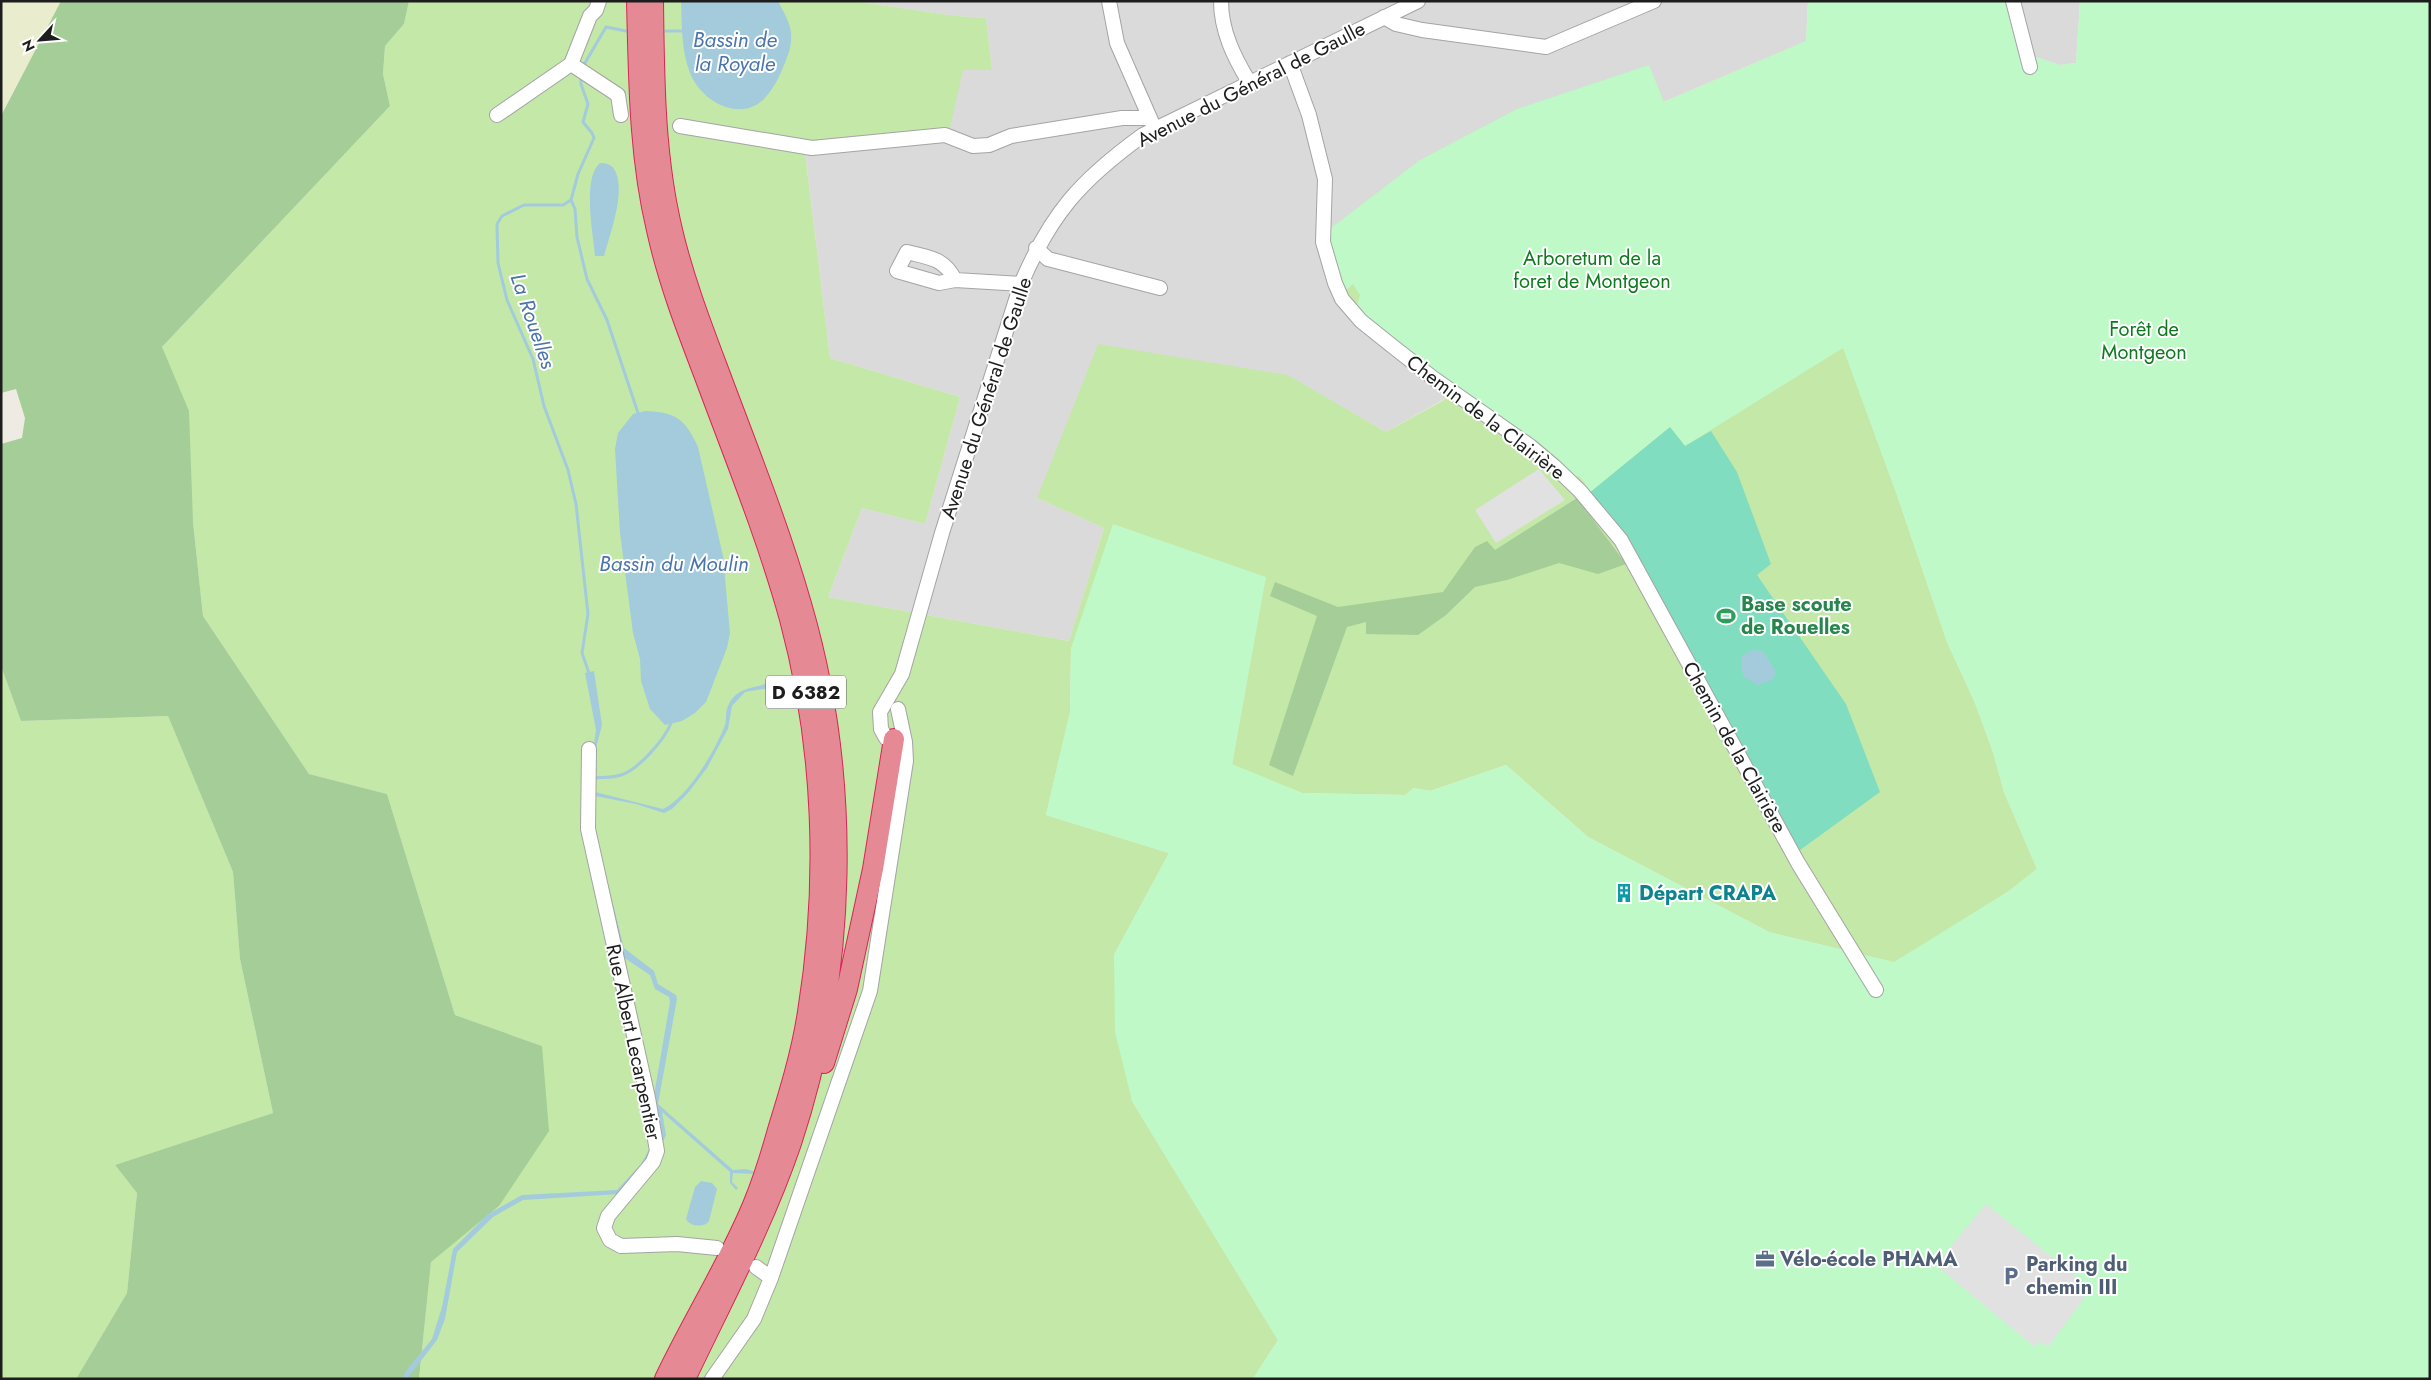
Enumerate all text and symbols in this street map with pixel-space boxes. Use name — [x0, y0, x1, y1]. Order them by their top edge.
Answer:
street label: Avenue du Général de Gaulle — [1132, 14, 1370, 155]
north arrow — [15, 15, 65, 65]
water label: Bassin de la Royale — [693, 25, 777, 79]
text: N — [17, 36, 40, 55]
park label: Arboretum de la foret de Montgeon — [1513, 244, 1671, 296]
water label: La Rouelles — [503, 269, 564, 373]
street label: Avenue du Général de Gaulle — [934, 274, 1039, 523]
park label: Forêt de Montgeon — [2101, 315, 2187, 367]
street label: Chemin de la Clairière — [1400, 348, 1571, 487]
water label: Bassin du Moulin — [599, 549, 749, 579]
place label: Base scoute de Rouelles — [1741, 590, 1852, 642]
sports icon: Base scoute de Rouelles — [1715, 605, 1737, 627]
street label: Chemin de la Clairière — [1675, 656, 1794, 838]
road number: D 6382 — [766, 676, 846, 709]
place label: Départ CRAPA — [1639, 879, 1777, 908]
building icon: Départ CRAPA — [1613, 882, 1635, 904]
street label: Rue Albert Lecarpentier — [599, 941, 668, 1143]
place label: Vélo-école PHAMA — [1779, 1245, 1958, 1274]
office icon: Vélo-école PHAMA — [1754, 1248, 1776, 1270]
place label: Parking du chemin III — [2026, 1250, 2127, 1302]
parking icon: Parking du chemin III — [2000, 1265, 2022, 1287]

